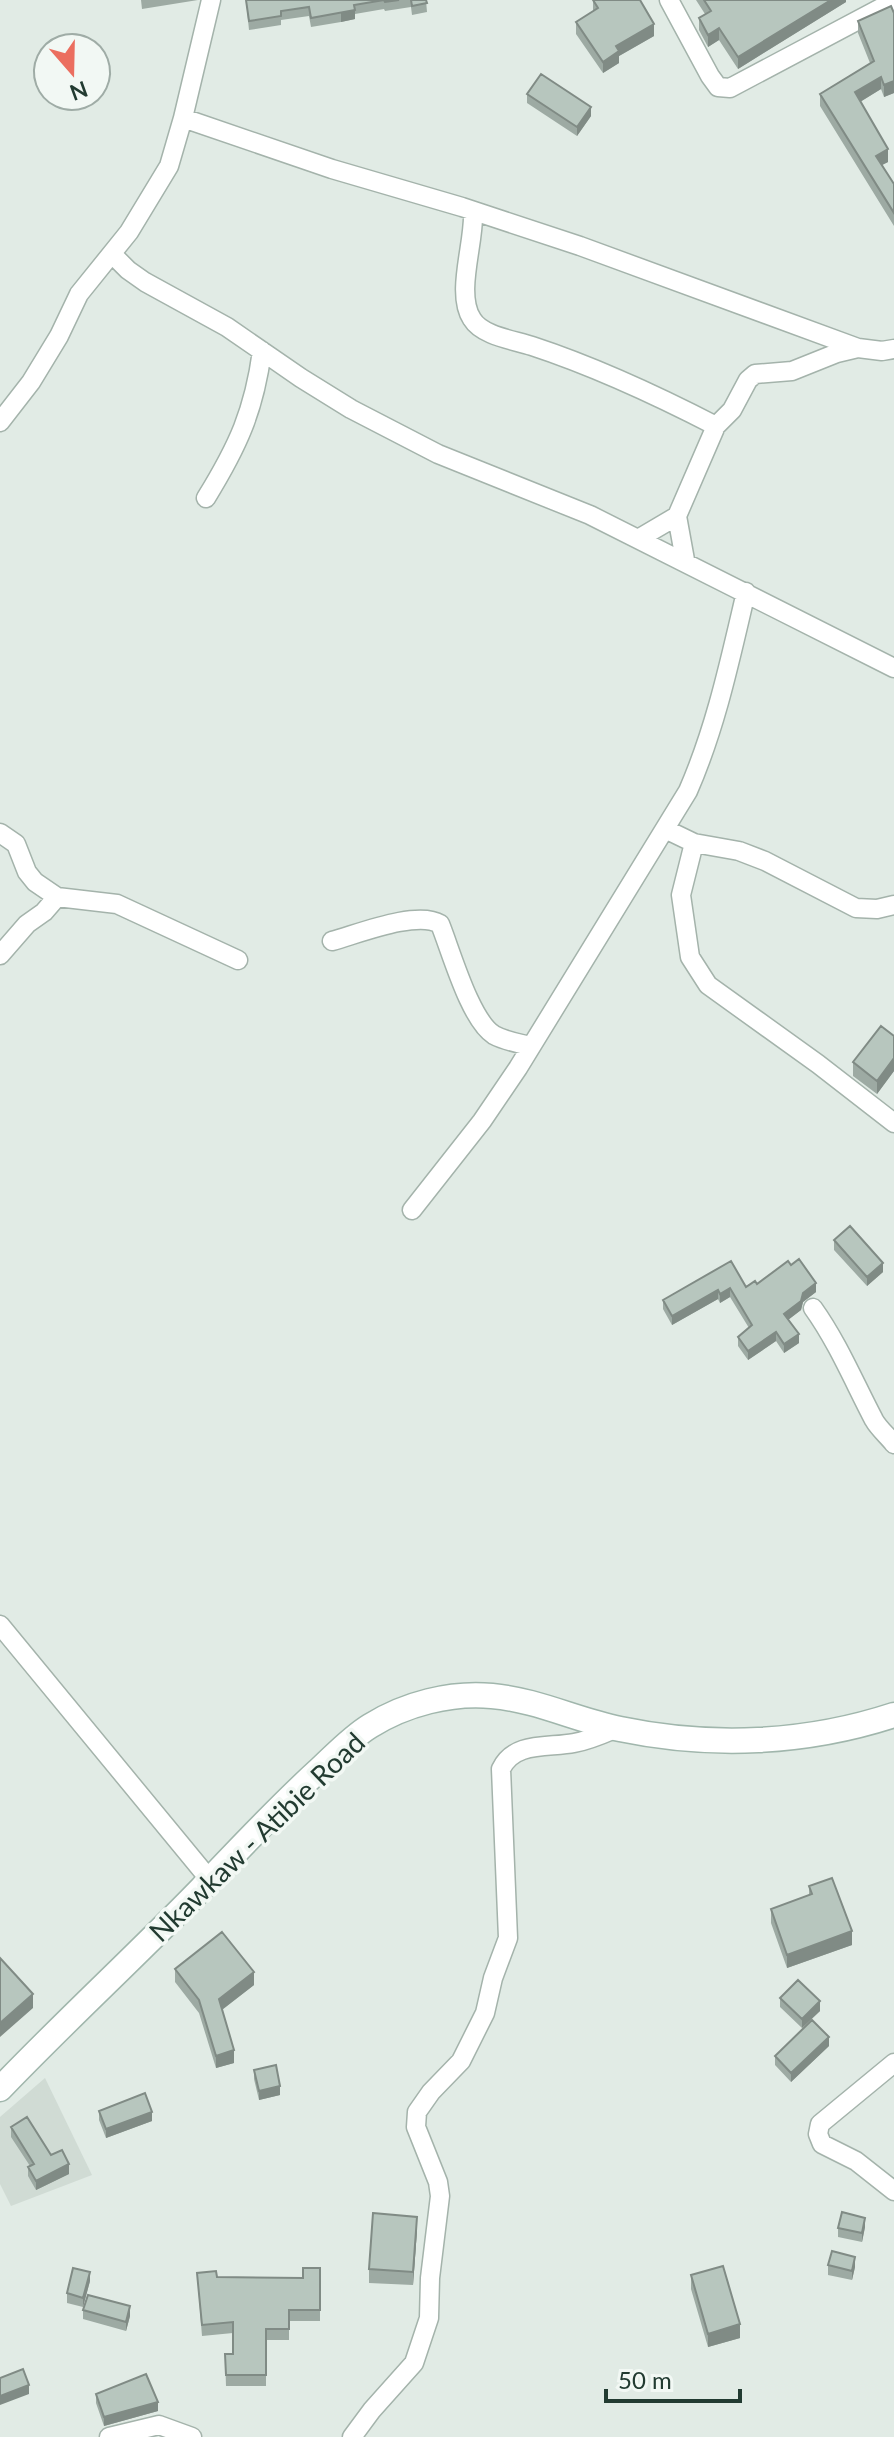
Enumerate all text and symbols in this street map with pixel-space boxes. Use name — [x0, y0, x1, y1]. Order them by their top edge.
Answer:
north arrow — [32, 32, 112, 112]
text: N — [66, 76, 92, 107]
street label: Nkawkaw - Atibie Road — [142, 1725, 371, 1948]
scale bar — [606, 2353, 740, 2403]
text: 50 m — [618, 2365, 672, 2394]

